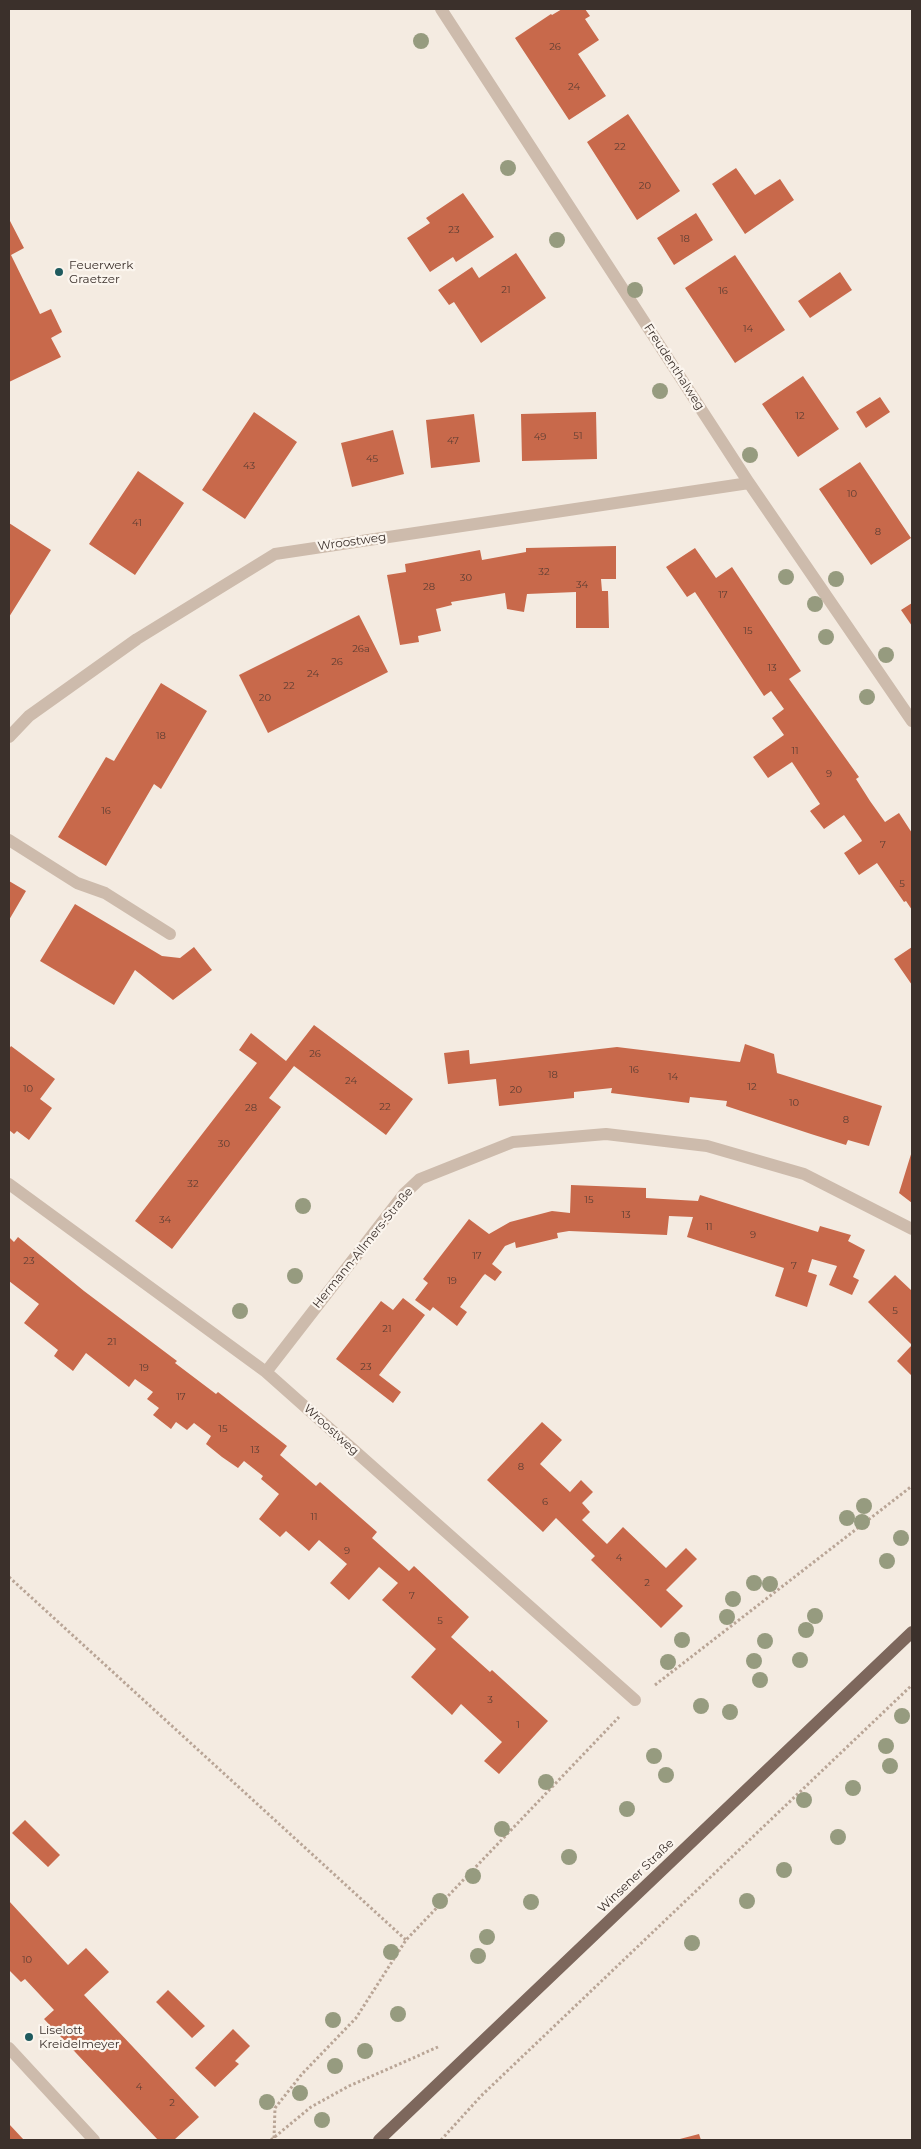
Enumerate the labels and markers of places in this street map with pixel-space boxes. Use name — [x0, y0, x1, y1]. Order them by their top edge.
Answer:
place label: Feuerwerk Graetzer — [69, 258, 133, 286]
marker: Feuerwerk Graetzer — [53, 266, 65, 278]
place label: Liselott Kreidelmeyer — [39, 2023, 119, 2051]
marker: Liselott Kreidelmeyer — [23, 2031, 35, 2043]

